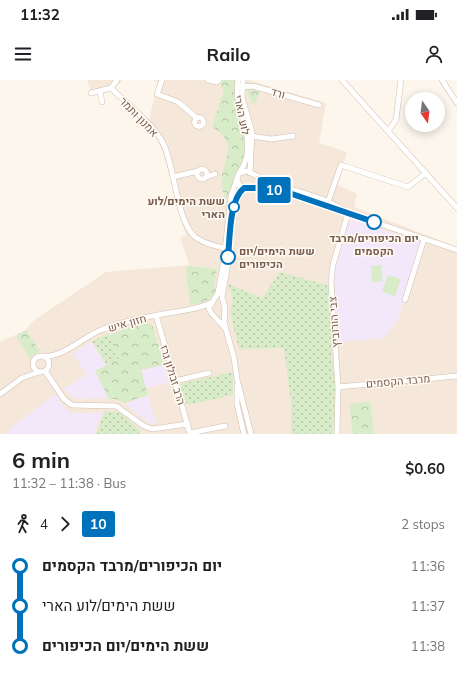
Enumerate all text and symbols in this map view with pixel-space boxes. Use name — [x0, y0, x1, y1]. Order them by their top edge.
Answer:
text: 11:32 — [20, 5, 60, 24]
icon: menu — [12, 43, 34, 65]
text: Railo — [207, 43, 250, 66]
icon: person — [423, 43, 445, 65]
street label: ורד — [269, 84, 287, 102]
north arrow — [405, 92, 445, 132]
map controls — [405, 92, 445, 132]
street label: אמנון ותמר — [117, 94, 161, 140]
street label: לוע הארי — [231, 94, 253, 137]
line badge: 10 — [256, 177, 292, 203]
text: 10 — [266, 181, 282, 199]
place label: ששת הימים/לוע הארי — [147, 194, 225, 221]
marker: ששת הימים/לוע הארי — [228, 201, 240, 213]
marker: יום הכיפורים/מרבד הקסמים — [366, 214, 382, 230]
place label: יום הכיפורים/מרבד הקסמים — [329, 231, 419, 258]
place label: ששת הימים/יום הכיפורים — [239, 244, 315, 271]
marker: ששת הימים/יום הכיפורים — [220, 249, 236, 265]
street label: צבי הורוביץ — [325, 296, 343, 348]
street label: חזון איש — [106, 311, 148, 335]
street label: הרב זבולון גרז — [157, 343, 189, 407]
street label: מרבד הקסמים — [365, 371, 431, 391]
text: 6 min — [12, 446, 70, 474]
text: $0.60 — [405, 459, 445, 478]
text: 11:32 – 11:38 · Bus — [12, 475, 126, 491]
icon: walk — [12, 513, 34, 535]
icon: forward — [54, 513, 76, 535]
text: 10 — [90, 515, 107, 533]
text: 4 — [40, 516, 48, 532]
text: 2 stops — [401, 516, 445, 532]
text: יום הכיפורים/מרבד הקסמים — [42, 556, 222, 575]
text: 11:36 — [411, 558, 445, 574]
text: ששת הימים/לוע הארי — [42, 596, 175, 615]
text: 11:37 — [411, 598, 445, 614]
text: ששת הימים/יום הכיפורים — [42, 636, 209, 655]
text: 11:38 — [411, 638, 445, 654]

